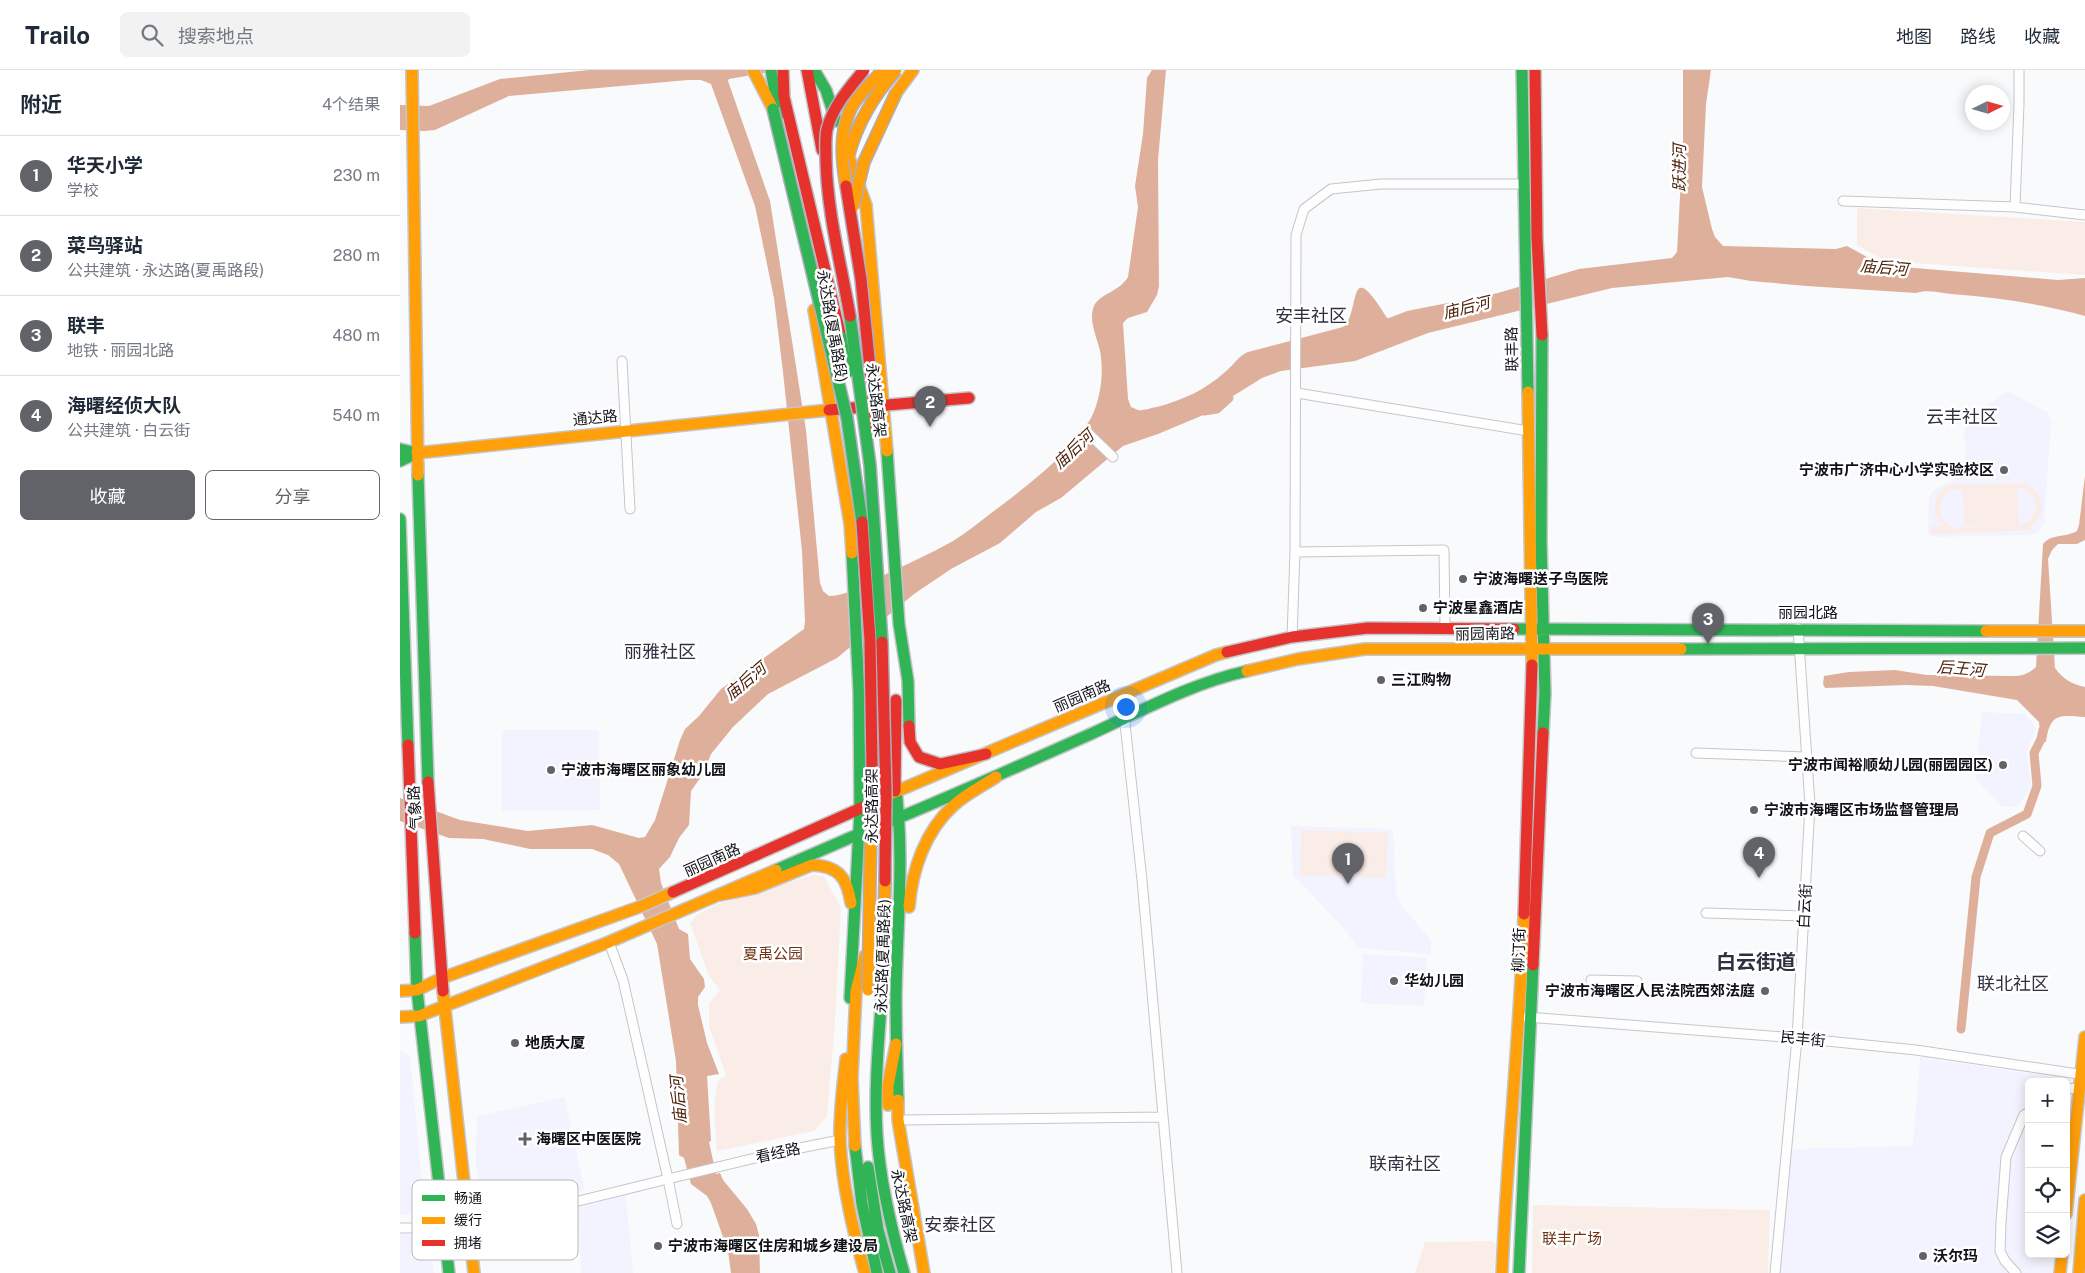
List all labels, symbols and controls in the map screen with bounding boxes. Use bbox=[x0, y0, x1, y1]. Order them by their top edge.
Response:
search box bbox=[120, 12, 470, 57]
text: Trailo bbox=[25, 21, 90, 49]
icon: search bbox=[138, 21, 166, 49]
text: 搜索地点 bbox=[178, 25, 254, 47]
text: 地图 bbox=[1896, 26, 1932, 47]
text: 路线 bbox=[1960, 26, 1996, 47]
text: 收藏 bbox=[2024, 26, 2060, 47]
north arrow bbox=[1965, 85, 2010, 130]
text: 附近 bbox=[20, 92, 62, 117]
text: 4个结果 bbox=[322, 95, 380, 114]
water label: 跃进河 bbox=[1670, 141, 1689, 192]
text: 华天小学 bbox=[67, 154, 143, 176]
text: 1 bbox=[33, 166, 39, 185]
text: 230 m bbox=[333, 166, 380, 185]
text: 学校 bbox=[67, 181, 99, 200]
text: 菜鸟驿站 bbox=[67, 234, 143, 256]
text: 2 bbox=[31, 246, 41, 265]
text: 280 m bbox=[333, 246, 380, 265]
water label: 庙后河 bbox=[1859, 256, 1912, 279]
text: 公共建筑 · 永达路(夏禹路段) bbox=[67, 261, 264, 280]
street label: 永达路(夏禹路段) bbox=[814, 268, 851, 384]
water label: 庙后河 bbox=[1441, 292, 1495, 323]
district label: 安丰社区 bbox=[1275, 305, 1347, 326]
text: 联丰 bbox=[67, 314, 105, 336]
text: 3 bbox=[31, 326, 41, 345]
text: 480 m bbox=[332, 326, 380, 345]
street label: 联丰路 bbox=[1503, 326, 1520, 372]
text: 地铁 · 丽园北路 bbox=[67, 341, 174, 360]
street label: 永达路高架 bbox=[863, 362, 890, 438]
pin: 2 bbox=[914, 386, 946, 427]
text: 海曙经侦大队 bbox=[67, 394, 181, 416]
text: 4 bbox=[31, 406, 41, 425]
text: 540 m bbox=[332, 406, 380, 425]
district label: 云丰社区 bbox=[1926, 406, 1998, 427]
street label: 通达路 bbox=[572, 407, 618, 428]
text: 公共建筑 · 白云街 bbox=[67, 421, 190, 440]
water label: 庙后河 bbox=[1049, 424, 1100, 473]
place label: 宁波市广济中心小学实验校区 bbox=[1799, 461, 1994, 478]
marker: 宁波市广济中心小学实验校区 bbox=[1998, 464, 2010, 476]
button: 收藏 bbox=[20, 470, 195, 520]
button: 分享 bbox=[205, 470, 380, 520]
place label: 宁波海曙送子鸟医院 bbox=[1473, 570, 1608, 587]
marker: 宁波海曙送子鸟医院 bbox=[1457, 573, 1469, 585]
place label: 宁波星鑫酒店 bbox=[1433, 599, 1523, 616]
marker: 宁波星鑫酒店 bbox=[1417, 602, 1429, 614]
pin: 3 bbox=[1692, 603, 1724, 644]
street label: 丽园北路 bbox=[1778, 604, 1838, 621]
street label: 丽园南路 bbox=[1455, 624, 1515, 643]
district label: 丽雅社区 bbox=[624, 641, 696, 662]
water label: 庙后河 bbox=[721, 657, 772, 704]
water label: 后王河 bbox=[1936, 657, 1989, 680]
place label: 三江购物 bbox=[1391, 671, 1451, 688]
marker: 三江购物 bbox=[1375, 674, 1387, 686]
street label: 丽园南路 bbox=[1051, 676, 1113, 715]
your location bbox=[1113, 694, 1139, 720]
place label: 宁波市闻裕顺幼儿园(丽园园区) bbox=[1788, 756, 1993, 773]
marker: 宁波市闻裕顺幼儿园(丽园园区) bbox=[1997, 759, 2009, 771]
place label: 宁波市海曙区丽象幼儿园 bbox=[561, 761, 726, 778]
marker: 宁波市海曙区丽象幼儿园 bbox=[545, 764, 557, 776]
street label: 永达路高架 bbox=[863, 768, 880, 844]
street label: 气象路 bbox=[405, 785, 424, 831]
place label: 宁波市海曙区市场监督管理局 bbox=[1764, 801, 1959, 818]
marker: 宁波市海曙区市场监督管理局 bbox=[1748, 804, 1760, 816]
pin: 4 bbox=[1743, 837, 1775, 878]
street label: 丽园南路 bbox=[681, 840, 743, 880]
pin: 1 bbox=[1332, 843, 1364, 884]
street label: 白云街 bbox=[1795, 883, 1814, 929]
street label: 永达路(夏禹路段) bbox=[872, 899, 893, 1013]
street label: 柳汀街 bbox=[1509, 927, 1528, 973]
park label: 夏禹公园 bbox=[743, 945, 803, 962]
district label: 白云街道 bbox=[1716, 950, 1796, 974]
place label: 华幼儿园 bbox=[1404, 972, 1464, 989]
district label: 联北社区 bbox=[1977, 973, 2049, 994]
marker: 华幼儿园 bbox=[1388, 975, 1400, 987]
place label: 宁波市海曙区人民法院西郊法庭 bbox=[1545, 982, 1755, 999]
marker: 宁波市海曙区人民法院西郊法庭 bbox=[1759, 985, 1771, 997]
street label: 民丰街 bbox=[1780, 1028, 1826, 1049]
place label: 地质大厦 bbox=[525, 1034, 585, 1051]
marker: 地质大厦 bbox=[509, 1037, 521, 1049]
water label: 庙后河 bbox=[667, 1072, 690, 1125]
map controls bbox=[2025, 1078, 2070, 1258]
button: + bbox=[2025, 1078, 2070, 1123]
button: − bbox=[2025, 1123, 2070, 1168]
place label: 海曙区中医医院 bbox=[536, 1130, 641, 1147]
marker: 海曙区中医医院 bbox=[518, 1132, 532, 1146]
street label: 看经路 bbox=[754, 1140, 802, 1166]
district label: 联南社区 bbox=[1369, 1153, 1441, 1174]
street label: 永达路高架 bbox=[888, 1167, 921, 1244]
button: locate bbox=[2025, 1168, 2070, 1213]
legend bbox=[412, 1180, 578, 1260]
text: 畅通 bbox=[454, 1190, 482, 1206]
text: 缓行 bbox=[454, 1212, 482, 1228]
button: layers bbox=[2025, 1213, 2070, 1258]
district label: 安泰社区 bbox=[924, 1214, 996, 1235]
park label: 联丰广场 bbox=[1542, 1230, 1602, 1247]
text: 拥堵 bbox=[454, 1235, 482, 1251]
place label: 宁波市海曙区住房和城乡建设局 bbox=[668, 1237, 878, 1254]
marker: 宁波市海曙区住房和城乡建设局 bbox=[652, 1240, 664, 1252]
place label: 沃尔玛 bbox=[1933, 1247, 1978, 1264]
marker: 沃尔玛 bbox=[1917, 1250, 1929, 1262]

